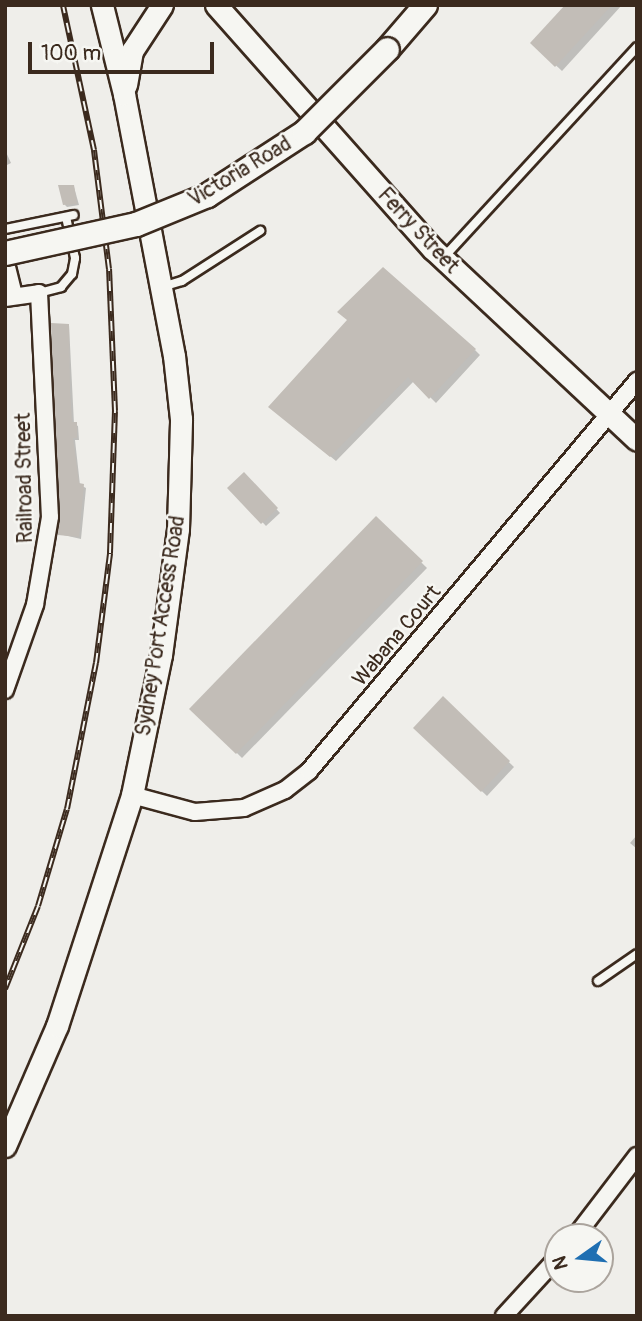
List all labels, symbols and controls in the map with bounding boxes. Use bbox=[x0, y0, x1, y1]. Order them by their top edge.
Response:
scale bar bbox=[32, 28, 217, 72]
text: 100 m bbox=[41, 40, 101, 67]
street label: Victoria Road bbox=[184, 131, 296, 213]
street label: Ferry Street bbox=[372, 183, 464, 279]
street label: Railroad Street bbox=[11, 413, 39, 543]
street label: Sydney Port Access Road bbox=[131, 514, 191, 738]
street label: Wabana Court bbox=[347, 580, 447, 692]
north arrow bbox=[544, 1223, 614, 1293]
text: N bbox=[547, 1254, 574, 1272]

